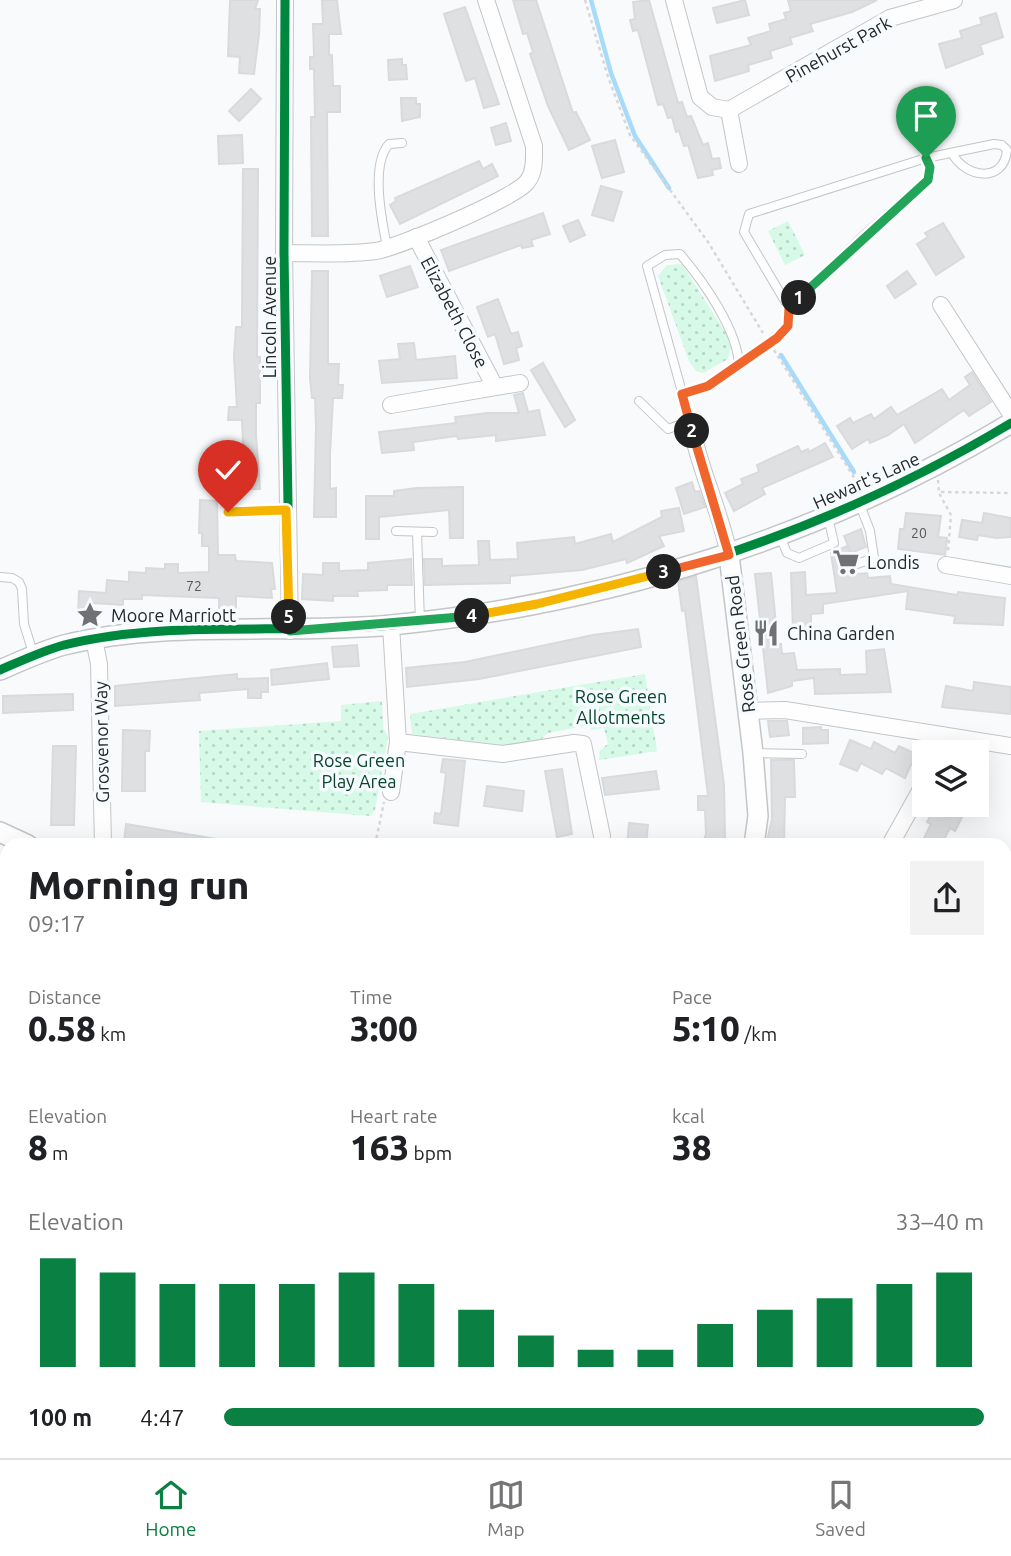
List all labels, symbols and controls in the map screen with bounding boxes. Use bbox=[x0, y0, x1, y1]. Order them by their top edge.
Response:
street label: Pinehurst Park bbox=[782, 12, 894, 86]
pin bbox=[896, 86, 956, 158]
icon: arrive bbox=[907, 97, 945, 135]
street label: Elizabeth Close bbox=[417, 253, 493, 371]
street label: Lincoln Avenue bbox=[259, 256, 279, 378]
pin: 1 bbox=[782, 280, 816, 316]
text: 1 bbox=[793, 286, 804, 308]
pin: 2 bbox=[674, 414, 710, 448]
text: 2 bbox=[686, 419, 697, 441]
pin bbox=[198, 440, 258, 512]
street label: Hewart's Lane bbox=[810, 448, 922, 512]
icon: check bbox=[209, 451, 247, 489]
house number: 20 bbox=[911, 525, 927, 541]
supermarket icon: Londis bbox=[831, 547, 861, 577]
place label: Londis bbox=[867, 552, 920, 572]
pin: 3 bbox=[646, 554, 682, 590]
text: 3 bbox=[658, 560, 669, 582]
street label: Rose Green Road bbox=[722, 574, 758, 714]
house number: 72 bbox=[186, 578, 202, 594]
pin: 4 bbox=[454, 598, 490, 634]
place icon: Moore Marriott bbox=[75, 600, 105, 630]
pin: 5 bbox=[272, 600, 306, 634]
text: 4 bbox=[466, 604, 477, 626]
place label: Moore Marriott bbox=[111, 605, 236, 625]
text: 5 bbox=[283, 605, 294, 627]
restaurant icon: China Garden bbox=[751, 618, 781, 648]
place label: China Garden bbox=[787, 623, 895, 643]
street label: Grosvenor Way bbox=[90, 681, 112, 803]
park label: Rose Green Allotments bbox=[575, 686, 667, 727]
map controls bbox=[912, 740, 989, 817]
button: layers bbox=[912, 740, 989, 817]
park label: Rose Green Play Area bbox=[313, 750, 405, 791]
button: share bbox=[910, 861, 984, 935]
text: Morning run bbox=[28, 864, 249, 906]
text: 09:17 bbox=[28, 911, 86, 936]
text: Distance bbox=[28, 986, 102, 1008]
text: Time bbox=[350, 986, 392, 1008]
text: Pace bbox=[672, 986, 712, 1008]
text: 0.58 bbox=[28, 1008, 96, 1048]
text: 3:00 bbox=[350, 1008, 418, 1048]
text: 5:10 bbox=[672, 1008, 740, 1048]
text: km bbox=[96, 1023, 126, 1045]
text: /km bbox=[740, 1023, 777, 1045]
text: Elevation bbox=[28, 1105, 107, 1127]
text: Heart rate bbox=[350, 1105, 437, 1127]
text: kcal bbox=[672, 1105, 705, 1127]
text: 8 bbox=[28, 1127, 48, 1167]
text: 163 bbox=[350, 1127, 409, 1167]
text: 38 bbox=[672, 1127, 711, 1167]
text: m bbox=[48, 1142, 69, 1164]
text: bpm bbox=[409, 1142, 452, 1164]
text: Elevation bbox=[28, 1209, 124, 1234]
text: 33–40 m bbox=[896, 1209, 984, 1234]
text: 100 m bbox=[28, 1405, 92, 1430]
text: 4:47 bbox=[140, 1405, 185, 1430]
tab: Home bbox=[145, 1476, 196, 1540]
tab: Map bbox=[487, 1476, 525, 1540]
tab: Saved bbox=[815, 1476, 866, 1540]

